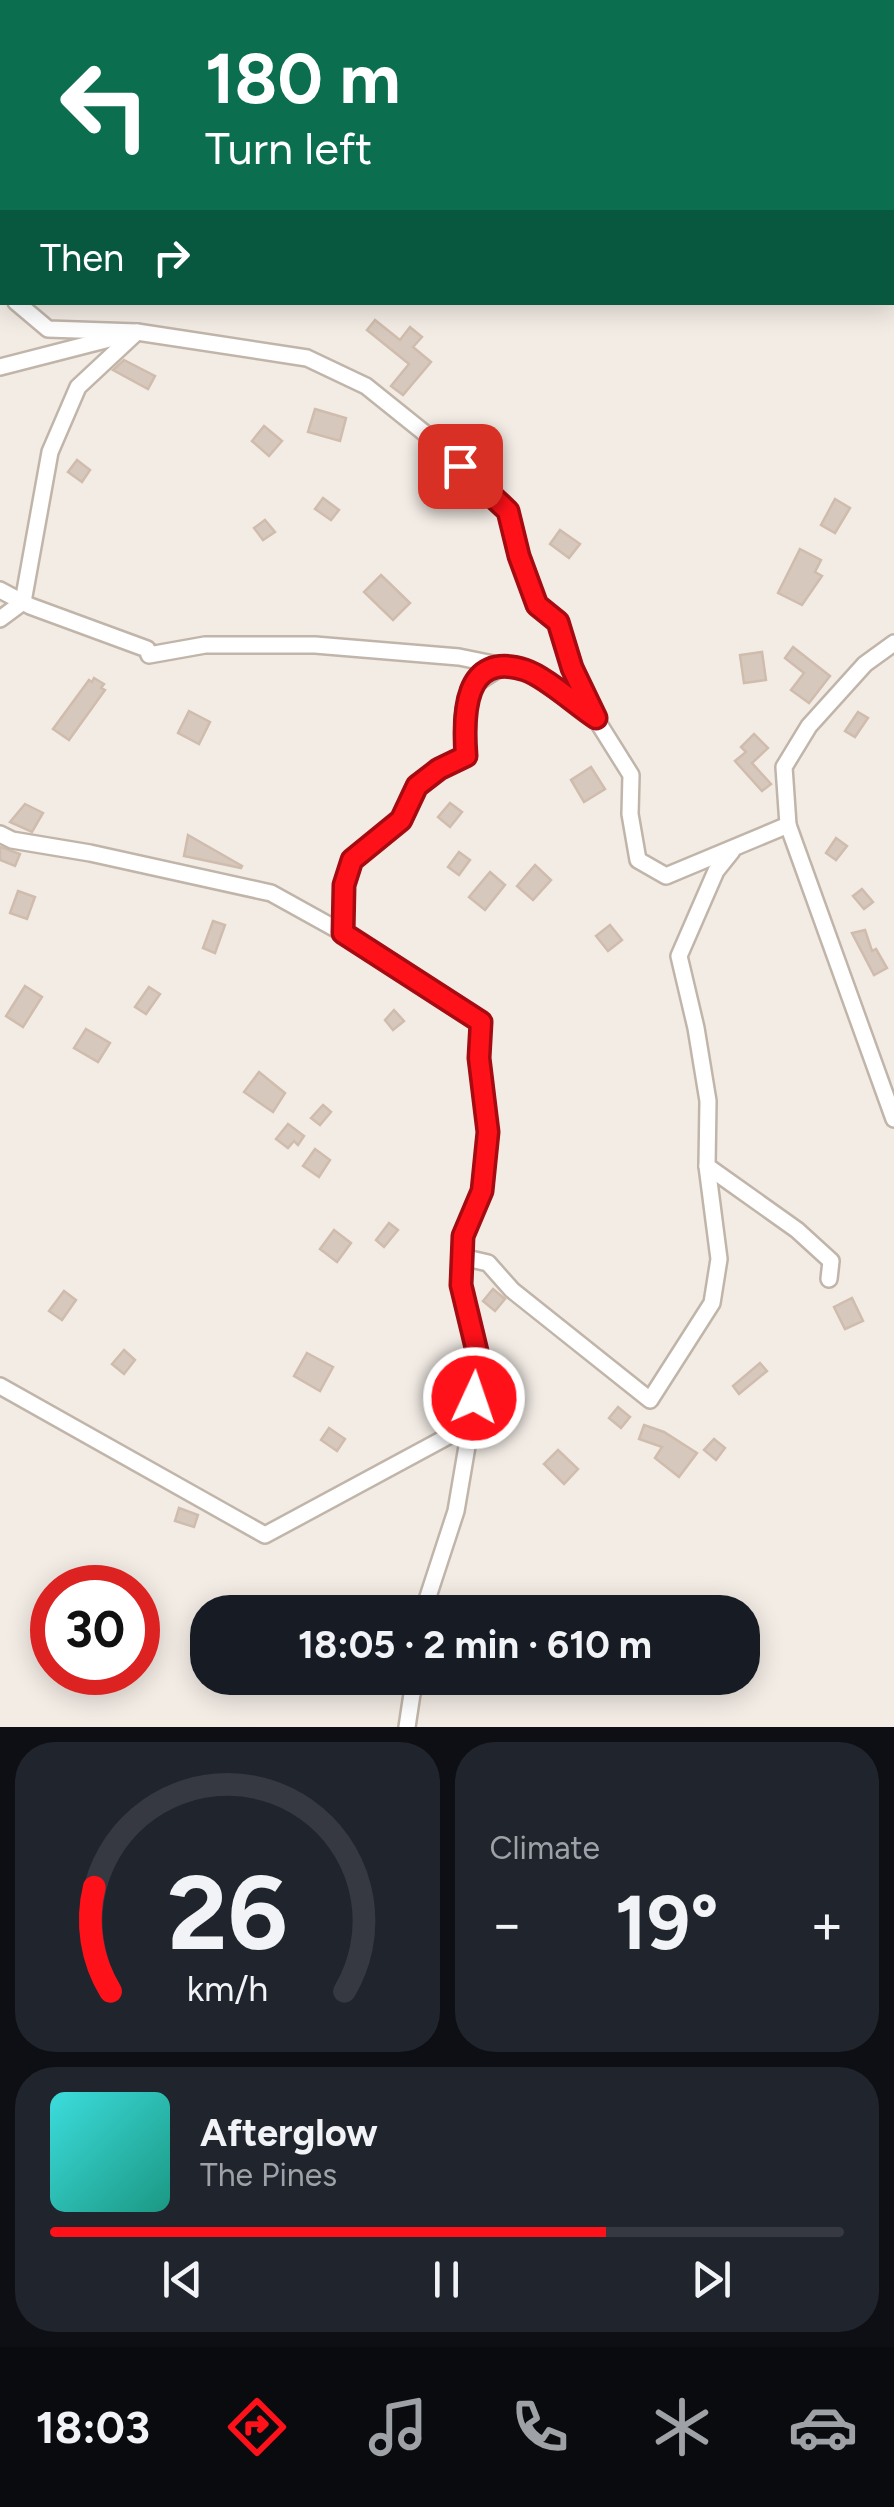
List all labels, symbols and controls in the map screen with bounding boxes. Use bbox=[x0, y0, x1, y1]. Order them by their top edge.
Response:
text: 180 m bbox=[205, 36, 400, 121]
icon: left bbox=[40, 40, 170, 170]
text: Turn left bbox=[205, 121, 372, 175]
icon: right bbox=[144, 230, 199, 285]
text: Then bbox=[40, 235, 124, 281]
pin bbox=[418, 424, 503, 509]
icon: arrive bbox=[433, 439, 488, 494]
position arrow bbox=[422, 1346, 526, 1450]
speed limit sign: 30 bbox=[30, 1565, 160, 1695]
text: 18:05 · 2 min · 610 m bbox=[298, 1622, 652, 1668]
text: Climate bbox=[490, 1829, 600, 1867]
text: 26 bbox=[167, 1850, 288, 1975]
text: 19° bbox=[615, 1878, 719, 1968]
text: − bbox=[490, 1891, 524, 1957]
text: + bbox=[810, 1891, 844, 1957]
text: km/h bbox=[186, 1967, 268, 2010]
text: Afterglow bbox=[200, 2110, 378, 2156]
text: The Pines bbox=[200, 2156, 337, 2194]
icon: previous bbox=[155, 2252, 210, 2307]
icon: pause bbox=[419, 2252, 474, 2307]
icon: next bbox=[684, 2252, 739, 2307]
icon: directions bbox=[222, 2392, 292, 2462]
icon: music bbox=[363, 2392, 433, 2462]
icon: phone bbox=[505, 2392, 575, 2462]
icon: climate bbox=[647, 2392, 717, 2462]
icon: car bbox=[788, 2392, 858, 2462]
text: 18:03 bbox=[36, 2400, 150, 2454]

